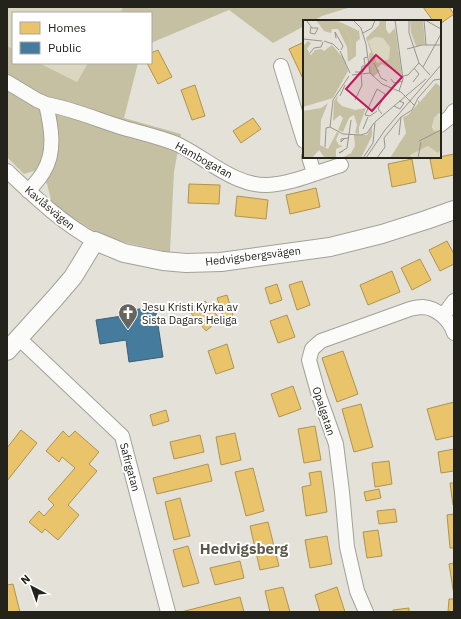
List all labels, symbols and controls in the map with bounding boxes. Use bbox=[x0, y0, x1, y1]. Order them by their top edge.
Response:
legend bbox=[12, 12, 152, 64]
text: Homes bbox=[48, 20, 86, 35]
inset map bbox=[303, 20, 441, 158]
text: Public bbox=[48, 40, 81, 55]
street label: Hambogatan bbox=[173, 139, 235, 181]
street label: Kavlåsvägen bbox=[22, 183, 78, 233]
street label: Hedvigsbergsvägen bbox=[205, 243, 301, 269]
place label: Jesu Kristi Kyrka av Sista Dagars Heliga bbox=[142, 300, 238, 327]
church icon: Jesu Kristi Kyrka av Sista Dagars Heliga bbox=[117, 302, 139, 330]
street label: Opalgatan bbox=[310, 385, 338, 437]
street label: Safirgatan bbox=[117, 441, 143, 493]
district label: Hedvigsberg bbox=[200, 539, 289, 558]
north arrow bbox=[12, 567, 52, 607]
text: N bbox=[18, 572, 33, 587]

